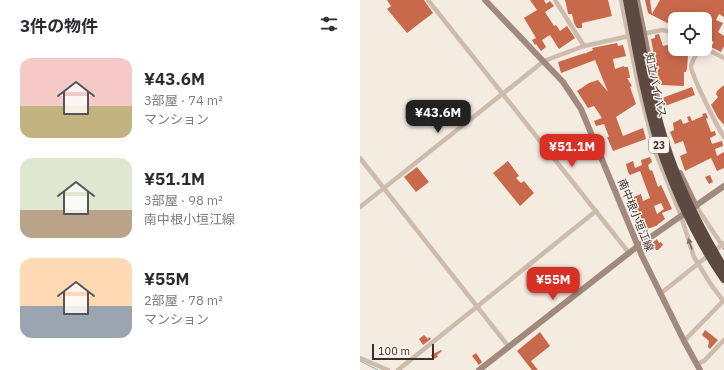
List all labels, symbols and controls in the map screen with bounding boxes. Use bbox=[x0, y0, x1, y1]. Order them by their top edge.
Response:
map controls bbox=[668, 12, 712, 56]
button: locate bbox=[668, 12, 712, 56]
icon: filters bbox=[318, 13, 340, 35]
text: 3件の物件 bbox=[20, 15, 98, 37]
street label: 知立バイパス bbox=[642, 51, 670, 119]
text: ¥43.6M bbox=[144, 68, 205, 90]
icon: home bbox=[52, 74, 100, 122]
text: 3部屋 · 74 m² bbox=[144, 92, 223, 109]
pin: ¥43.6M bbox=[405, 100, 471, 134]
text: ¥43.6M bbox=[415, 104, 461, 121]
text: マンション bbox=[144, 111, 209, 128]
pin: ¥51.1M bbox=[539, 134, 605, 168]
road number: 23 bbox=[649, 137, 669, 153]
text: ¥51.1M bbox=[549, 138, 595, 155]
text: ¥51.1M bbox=[144, 168, 205, 190]
icon: home bbox=[52, 174, 100, 222]
street label: 南中根小垣江線 bbox=[615, 177, 657, 253]
text: 3部屋 · 98 m² bbox=[144, 192, 223, 209]
text: 南中根小垣江線 bbox=[144, 211, 235, 228]
one-way arrow bbox=[687, 238, 693, 250]
pin: ¥55M bbox=[529, 267, 577, 301]
text: ¥55M bbox=[144, 268, 189, 290]
text: ¥55M bbox=[536, 271, 570, 288]
icon: home bbox=[52, 274, 100, 322]
text: 2部屋 · 78 m² bbox=[144, 292, 223, 309]
text: マンション bbox=[144, 311, 209, 328]
scale bar bbox=[372, 342, 434, 361]
text: 100 m bbox=[378, 344, 410, 358]

